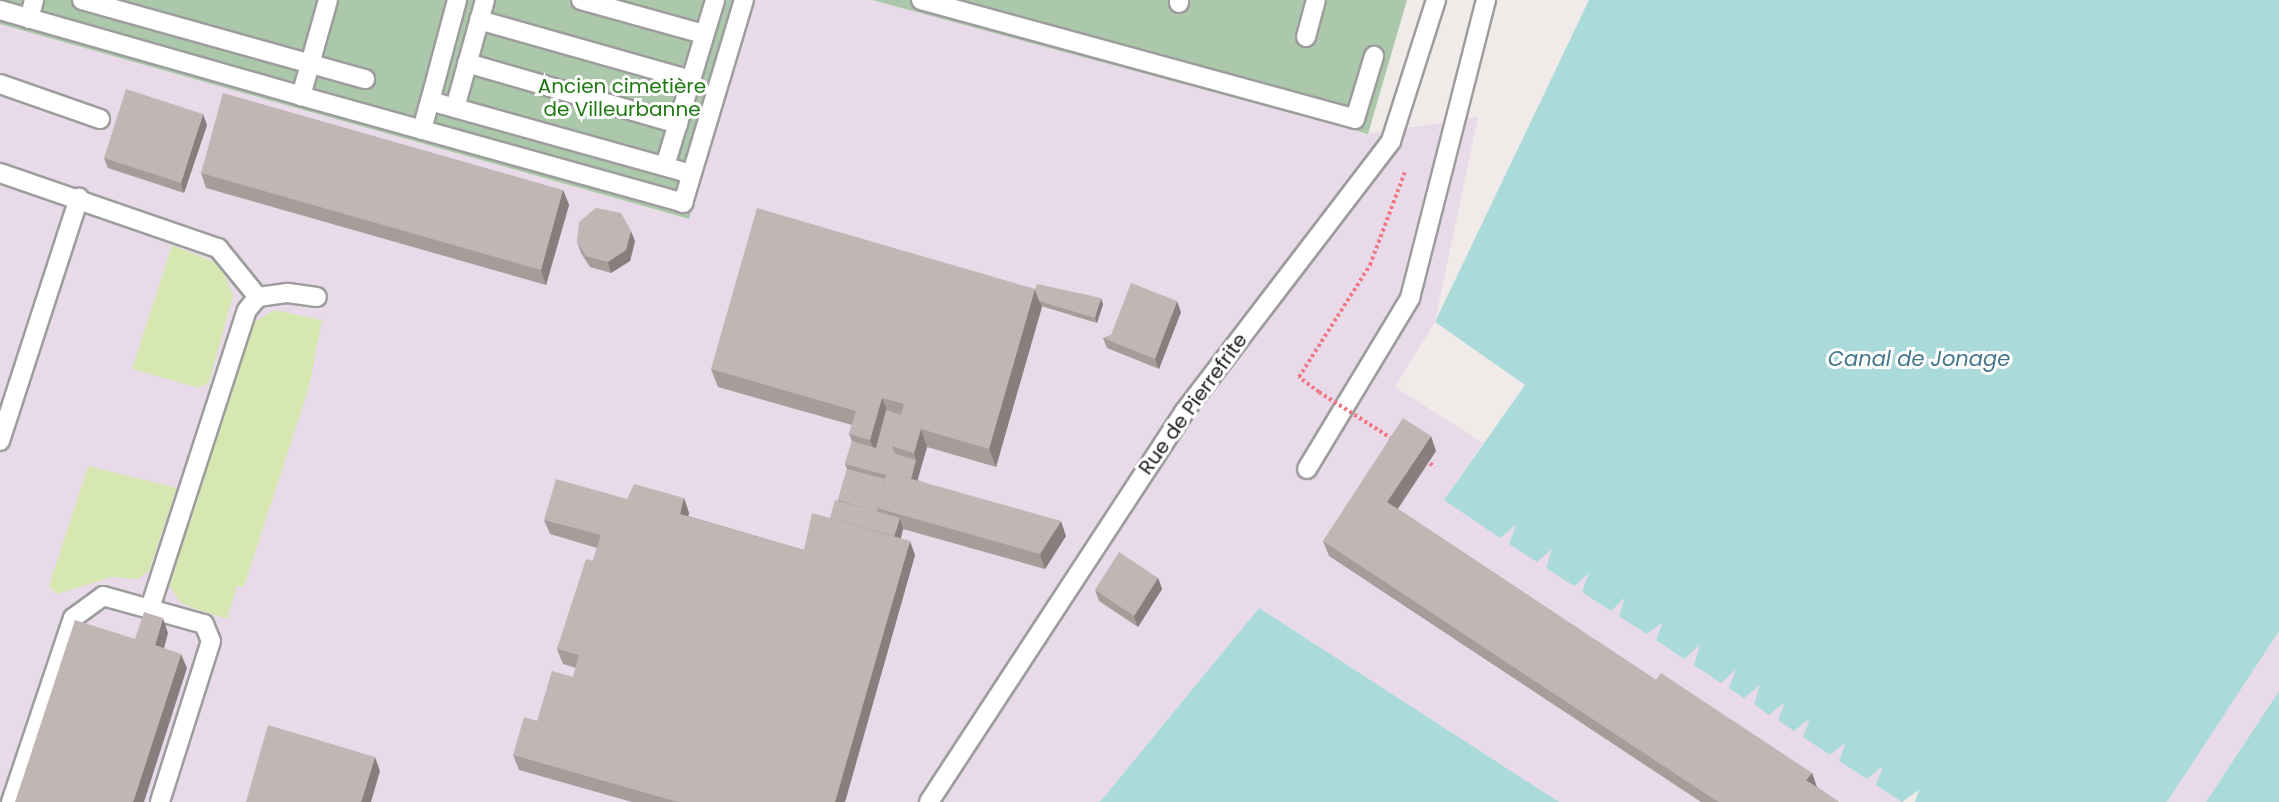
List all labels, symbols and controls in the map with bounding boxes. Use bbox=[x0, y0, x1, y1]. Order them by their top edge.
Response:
park label: Ancien cimetière de Villeurbanne bbox=[538, 75, 706, 122]
street label: Rue de Pierrefrite bbox=[1134, 329, 1252, 479]
water label: Canal de Jonage bbox=[1828, 346, 2010, 372]

